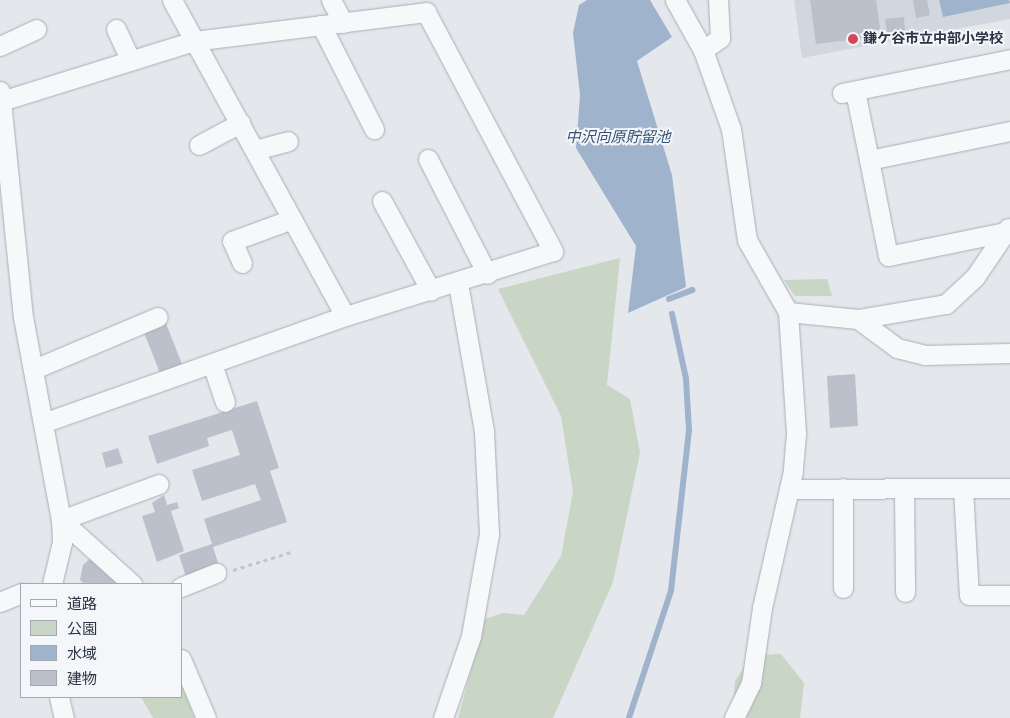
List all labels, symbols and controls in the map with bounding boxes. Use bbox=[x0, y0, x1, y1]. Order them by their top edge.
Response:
place label: 鎌ケ谷市立中部小学校 bbox=[863, 31, 1003, 47]
marker: 鎌ケ谷市立中部小学校 bbox=[847, 33, 859, 45]
water label: 中沢向原貯留池 bbox=[566, 129, 670, 147]
legend bbox=[20, 583, 182, 698]
text: 道路 bbox=[67, 595, 97, 613]
text: 公園 bbox=[67, 620, 97, 638]
text: 水域 bbox=[67, 645, 97, 663]
text: 建物 bbox=[67, 670, 97, 688]

